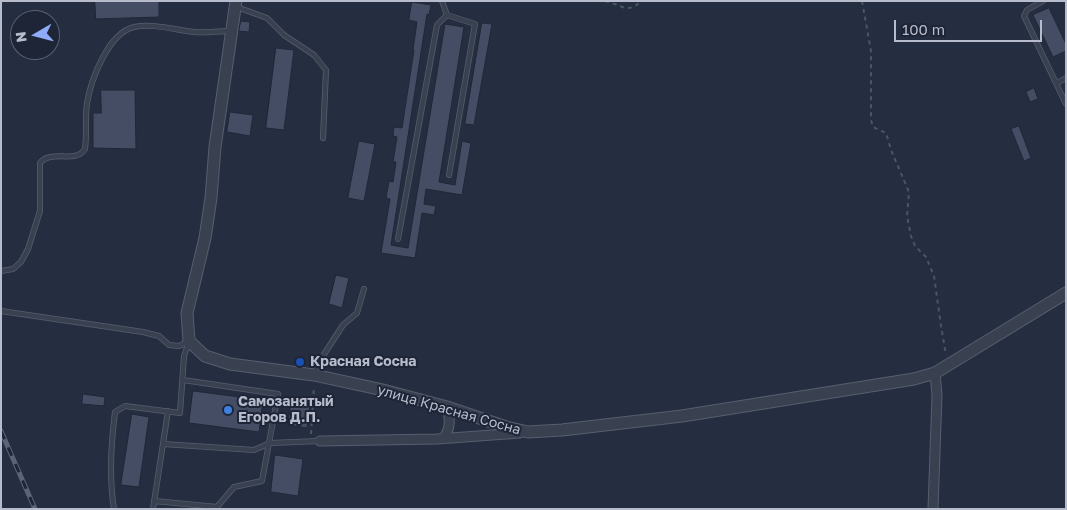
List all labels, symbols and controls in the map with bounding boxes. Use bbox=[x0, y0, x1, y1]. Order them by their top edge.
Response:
north arrow bbox=[10, 10, 60, 60]
scale bar bbox=[897, 10, 1044, 42]
text: 100 m bbox=[902, 20, 945, 38]
text: N bbox=[11, 31, 30, 43]
place label: Красная Сосна bbox=[310, 354, 416, 370]
marker: Красная Сосна bbox=[294, 356, 306, 368]
street label: улица Красная Сосна bbox=[375, 381, 523, 439]
place label: Самозанятый Егоров Д.П. bbox=[238, 394, 334, 427]
marker: Самозанятый Егоров Д.П. bbox=[222, 404, 234, 416]

